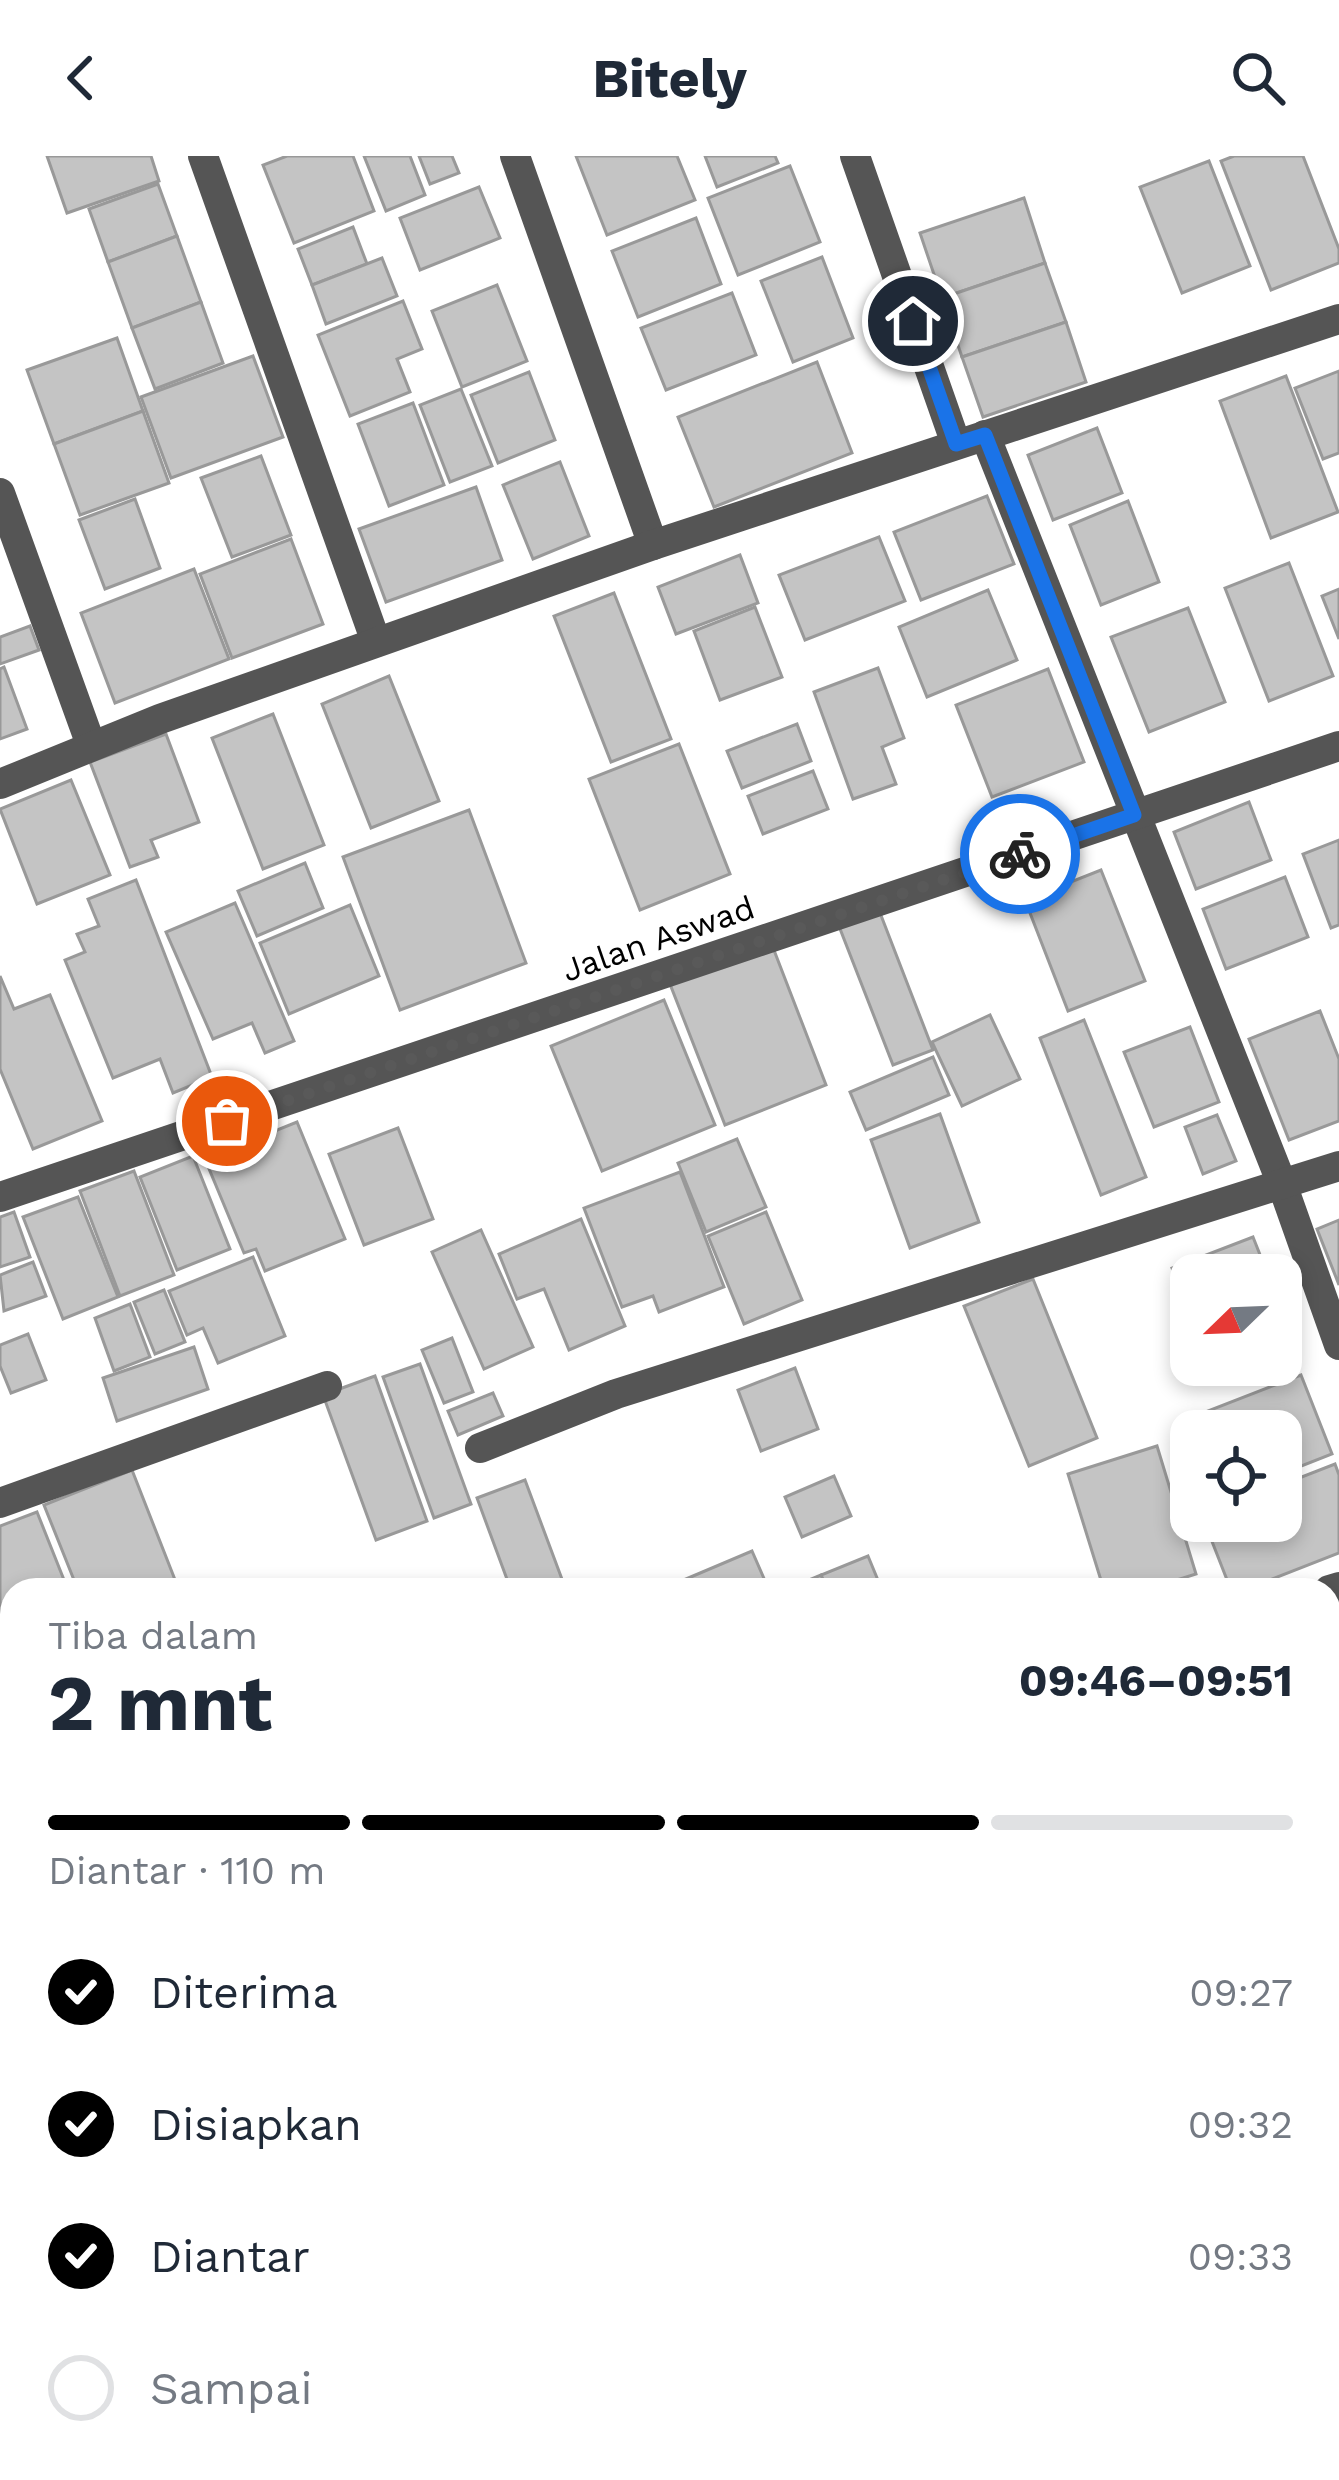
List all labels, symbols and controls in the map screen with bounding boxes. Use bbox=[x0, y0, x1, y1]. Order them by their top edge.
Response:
icon: back bbox=[48, 45, 114, 111]
icon: search bbox=[1225, 45, 1291, 111]
text: Bitely bbox=[592, 47, 747, 110]
pin bbox=[862, 270, 964, 372]
icon: home bbox=[880, 288, 946, 354]
courier bbox=[960, 794, 1080, 914]
icon: bike bbox=[987, 821, 1053, 887]
street label: Jalan Aswad bbox=[557, 887, 759, 990]
pin bbox=[176, 1070, 278, 1172]
icon: bag bbox=[194, 1088, 260, 1154]
north arrow bbox=[1170, 1254, 1302, 1386]
map controls bbox=[1170, 1254, 1302, 1542]
button: locate bbox=[1170, 1410, 1302, 1542]
text: Tiba dalam bbox=[48, 1613, 258, 1658]
text: 09:46–09:51 bbox=[1019, 1654, 1293, 1707]
text: 2 mnt bbox=[48, 1657, 272, 1749]
text: Diantar · 110 m bbox=[48, 1848, 325, 1893]
icon: check bbox=[48, 1959, 114, 2025]
text: Diterima bbox=[150, 1966, 338, 2019]
text: 09:27 bbox=[1189, 1970, 1293, 2015]
icon: check bbox=[48, 2091, 114, 2157]
text: Disiapkan bbox=[150, 2098, 362, 2151]
text: 09:32 bbox=[1188, 2102, 1293, 2147]
icon: check bbox=[48, 2223, 114, 2289]
text: Diantar bbox=[150, 2230, 310, 2283]
text: 09:33 bbox=[1188, 2234, 1293, 2279]
text: Sampai bbox=[150, 2362, 312, 2415]

